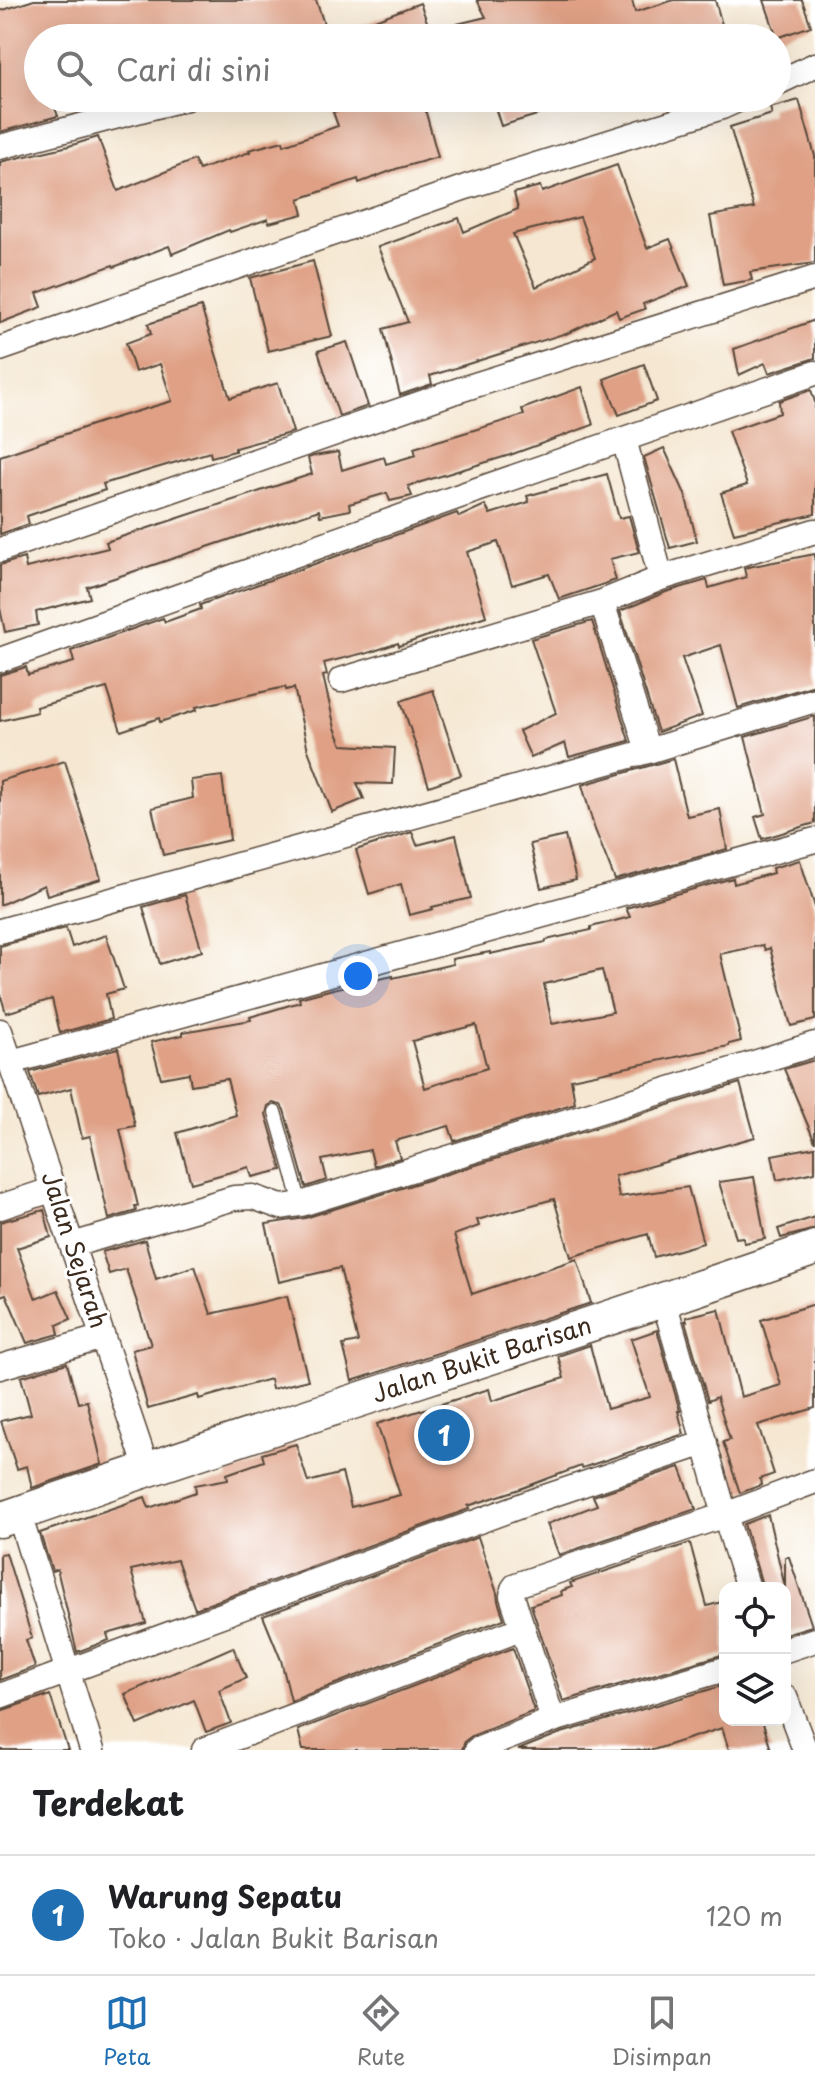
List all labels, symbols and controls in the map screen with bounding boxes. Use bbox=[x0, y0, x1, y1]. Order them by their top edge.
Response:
search box bbox=[24, 24, 791, 112]
icon: search bbox=[52, 46, 96, 90]
text: Cari di sini bbox=[116, 46, 271, 91]
your location bbox=[338, 956, 378, 996]
street label: Jalan Sejarah bbox=[34, 1167, 118, 1332]
street label: Jalan Bukit Barisan bbox=[367, 1306, 596, 1411]
pin: 1 bbox=[418, 1405, 470, 1465]
map controls bbox=[719, 1582, 791, 1726]
button: locate bbox=[719, 1582, 791, 1654]
button: layers bbox=[719, 1654, 791, 1726]
text: Terdekat bbox=[32, 1776, 184, 1828]
text: Warung Sepatu bbox=[108, 1873, 342, 1918]
text: 1 bbox=[52, 1896, 64, 1935]
text: 120 m bbox=[706, 1896, 783, 1935]
text: Toko · Jalan Bukit Barisan bbox=[108, 1918, 439, 1957]
tab: Peta bbox=[103, 1991, 150, 2072]
tab: Rute bbox=[357, 1991, 405, 2072]
tab: Disimpan bbox=[611, 1991, 712, 2072]

